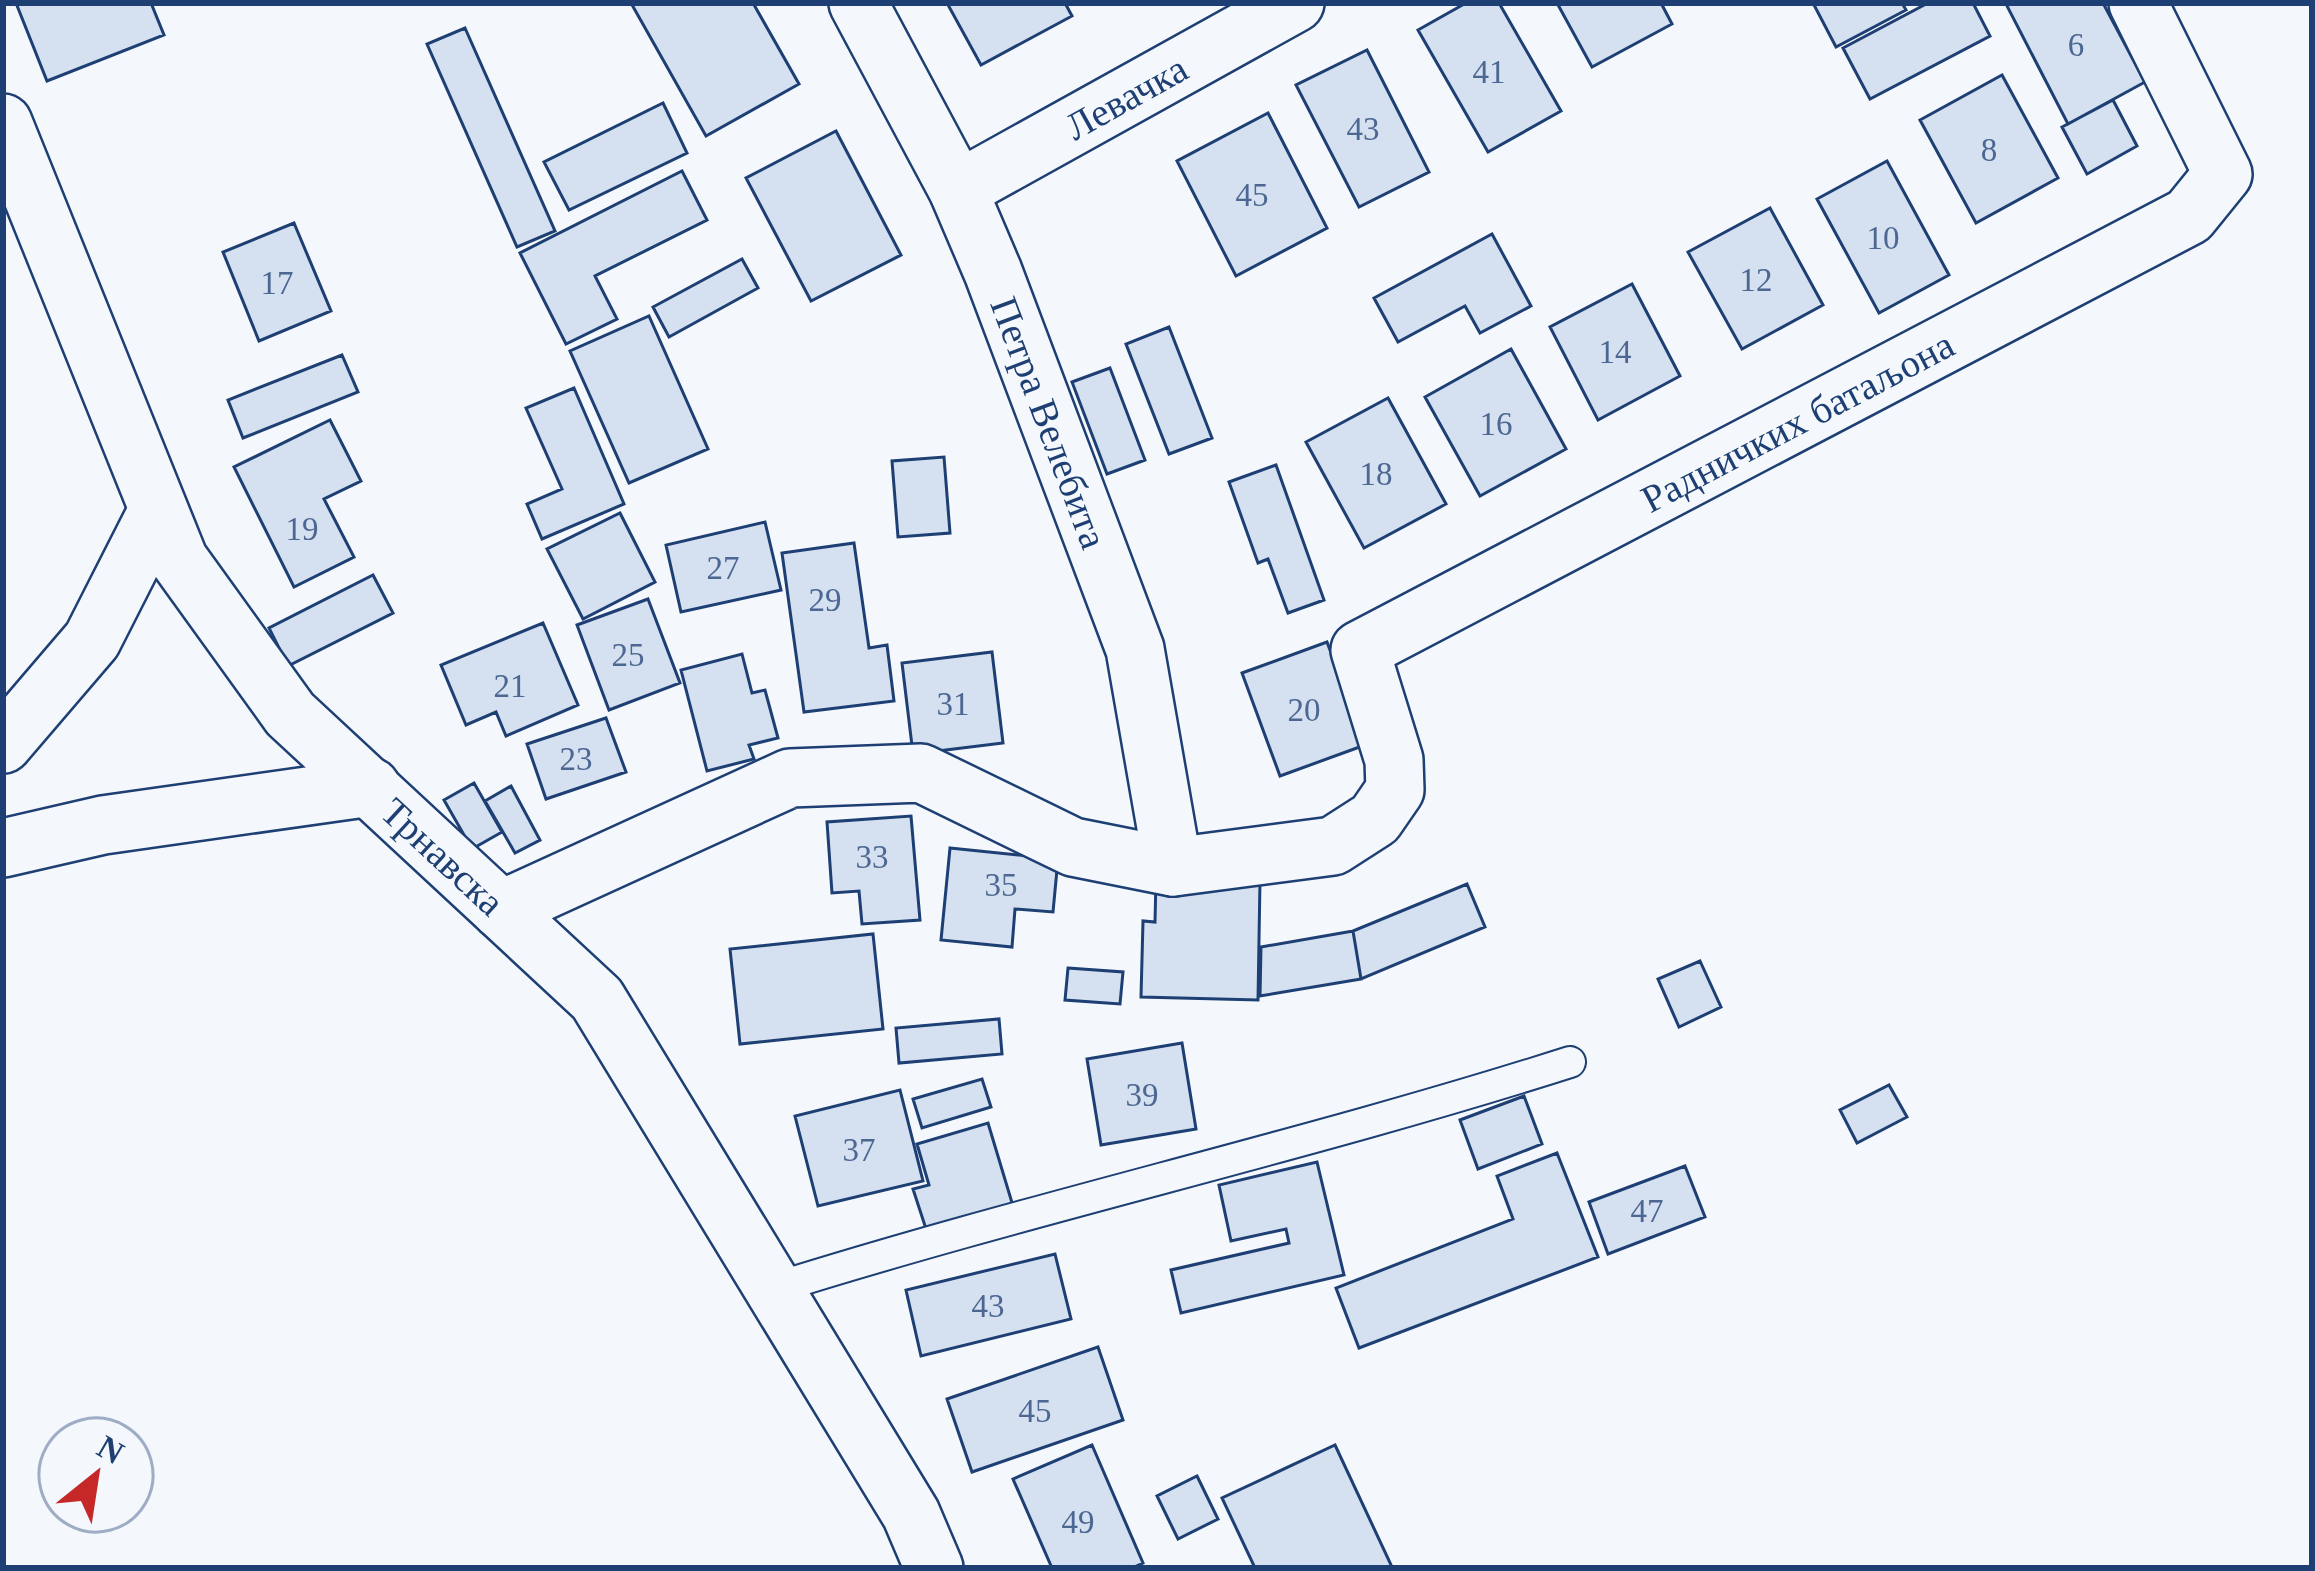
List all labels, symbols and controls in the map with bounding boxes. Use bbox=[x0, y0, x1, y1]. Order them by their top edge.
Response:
house number: 6 bbox=[2068, 27, 2084, 63]
street label: Левачка bbox=[1058, 46, 1194, 148]
house number: 41 bbox=[1473, 54, 1506, 90]
house number: 43 bbox=[1347, 111, 1380, 147]
house number: 8 bbox=[1981, 132, 1997, 168]
house number: 45 bbox=[1236, 177, 1269, 213]
house number: 10 bbox=[1867, 220, 1900, 256]
house number: 12 bbox=[1740, 262, 1773, 298]
house number: 17 bbox=[261, 265, 294, 301]
street label: Петра Велебита bbox=[982, 291, 1116, 554]
street label: Радничких батаљона bbox=[1634, 322, 1961, 521]
house number: 14 bbox=[1599, 334, 1632, 370]
house number: 16 bbox=[1480, 406, 1513, 442]
house number: 18 bbox=[1360, 456, 1393, 492]
house number: 19 bbox=[286, 511, 319, 547]
house number: 27 bbox=[707, 550, 740, 586]
house number: 29 bbox=[809, 582, 842, 618]
house number: 25 bbox=[612, 637, 645, 673]
house number: 21 bbox=[494, 668, 527, 704]
house number: 31 bbox=[937, 686, 970, 722]
house number: 20 bbox=[1288, 692, 1321, 728]
house number: 23 bbox=[560, 741, 593, 777]
street label: Трнавска bbox=[373, 789, 513, 924]
house number: 33 bbox=[856, 839, 889, 875]
house number: 35 bbox=[985, 867, 1018, 903]
house number: 39 bbox=[1126, 1077, 1159, 1113]
house number: 37 bbox=[843, 1132, 876, 1168]
house number: 47 bbox=[1631, 1193, 1664, 1229]
house number: 43 bbox=[972, 1288, 1005, 1324]
house number: 45 bbox=[1019, 1393, 1052, 1429]
north arrow bbox=[36, 1415, 156, 1535]
text: N bbox=[91, 1428, 130, 1472]
house number: 49 bbox=[1062, 1504, 1095, 1540]

